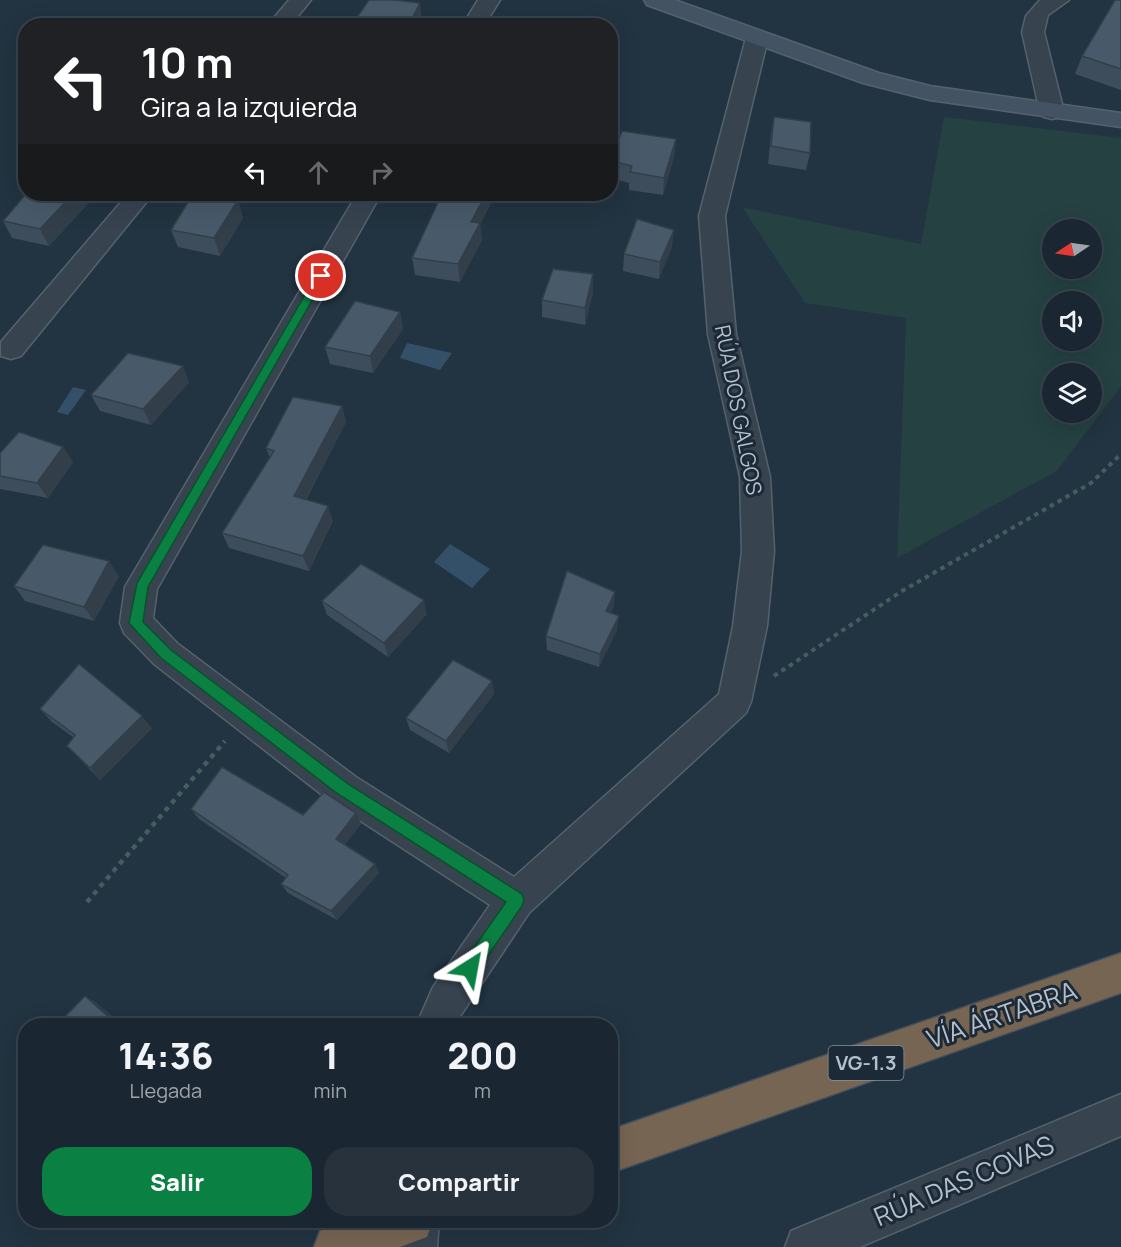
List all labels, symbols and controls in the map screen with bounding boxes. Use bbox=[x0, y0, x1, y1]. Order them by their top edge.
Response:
text: 10 m bbox=[141, 33, 233, 91]
icon: left bbox=[42, 42, 120, 120]
text: Gira a la izquierda bbox=[141, 88, 357, 125]
icon: left bbox=[239, 156, 272, 189]
icon: ahead bbox=[302, 156, 335, 189]
icon: right bbox=[365, 156, 398, 189]
north arrow bbox=[1042, 219, 1102, 279]
map controls bbox=[1042, 219, 1102, 423]
pin bbox=[295, 250, 346, 301]
icon: arrive bbox=[304, 259, 337, 292]
button: sound bbox=[1042, 291, 1102, 351]
street label: RÚA DOS GALGOS bbox=[709, 323, 769, 497]
button: layers bbox=[1042, 363, 1102, 423]
position arrow bbox=[438, 936, 502, 1000]
street label: VÍA ÁRTABRA bbox=[922, 972, 1082, 1057]
text: 14:36 bbox=[118, 1031, 213, 1080]
text: 1 bbox=[322, 1031, 339, 1080]
text: 200 bbox=[447, 1031, 518, 1080]
road number: VG-1.3 bbox=[828, 1046, 904, 1080]
text: Llegada bbox=[130, 1077, 202, 1104]
text: min bbox=[314, 1077, 347, 1104]
text: m bbox=[474, 1077, 491, 1104]
street label: RÚA DAS COVAS bbox=[868, 1126, 1059, 1234]
button: Salir bbox=[42, 1147, 312, 1216]
button: Compartir bbox=[324, 1147, 594, 1216]

